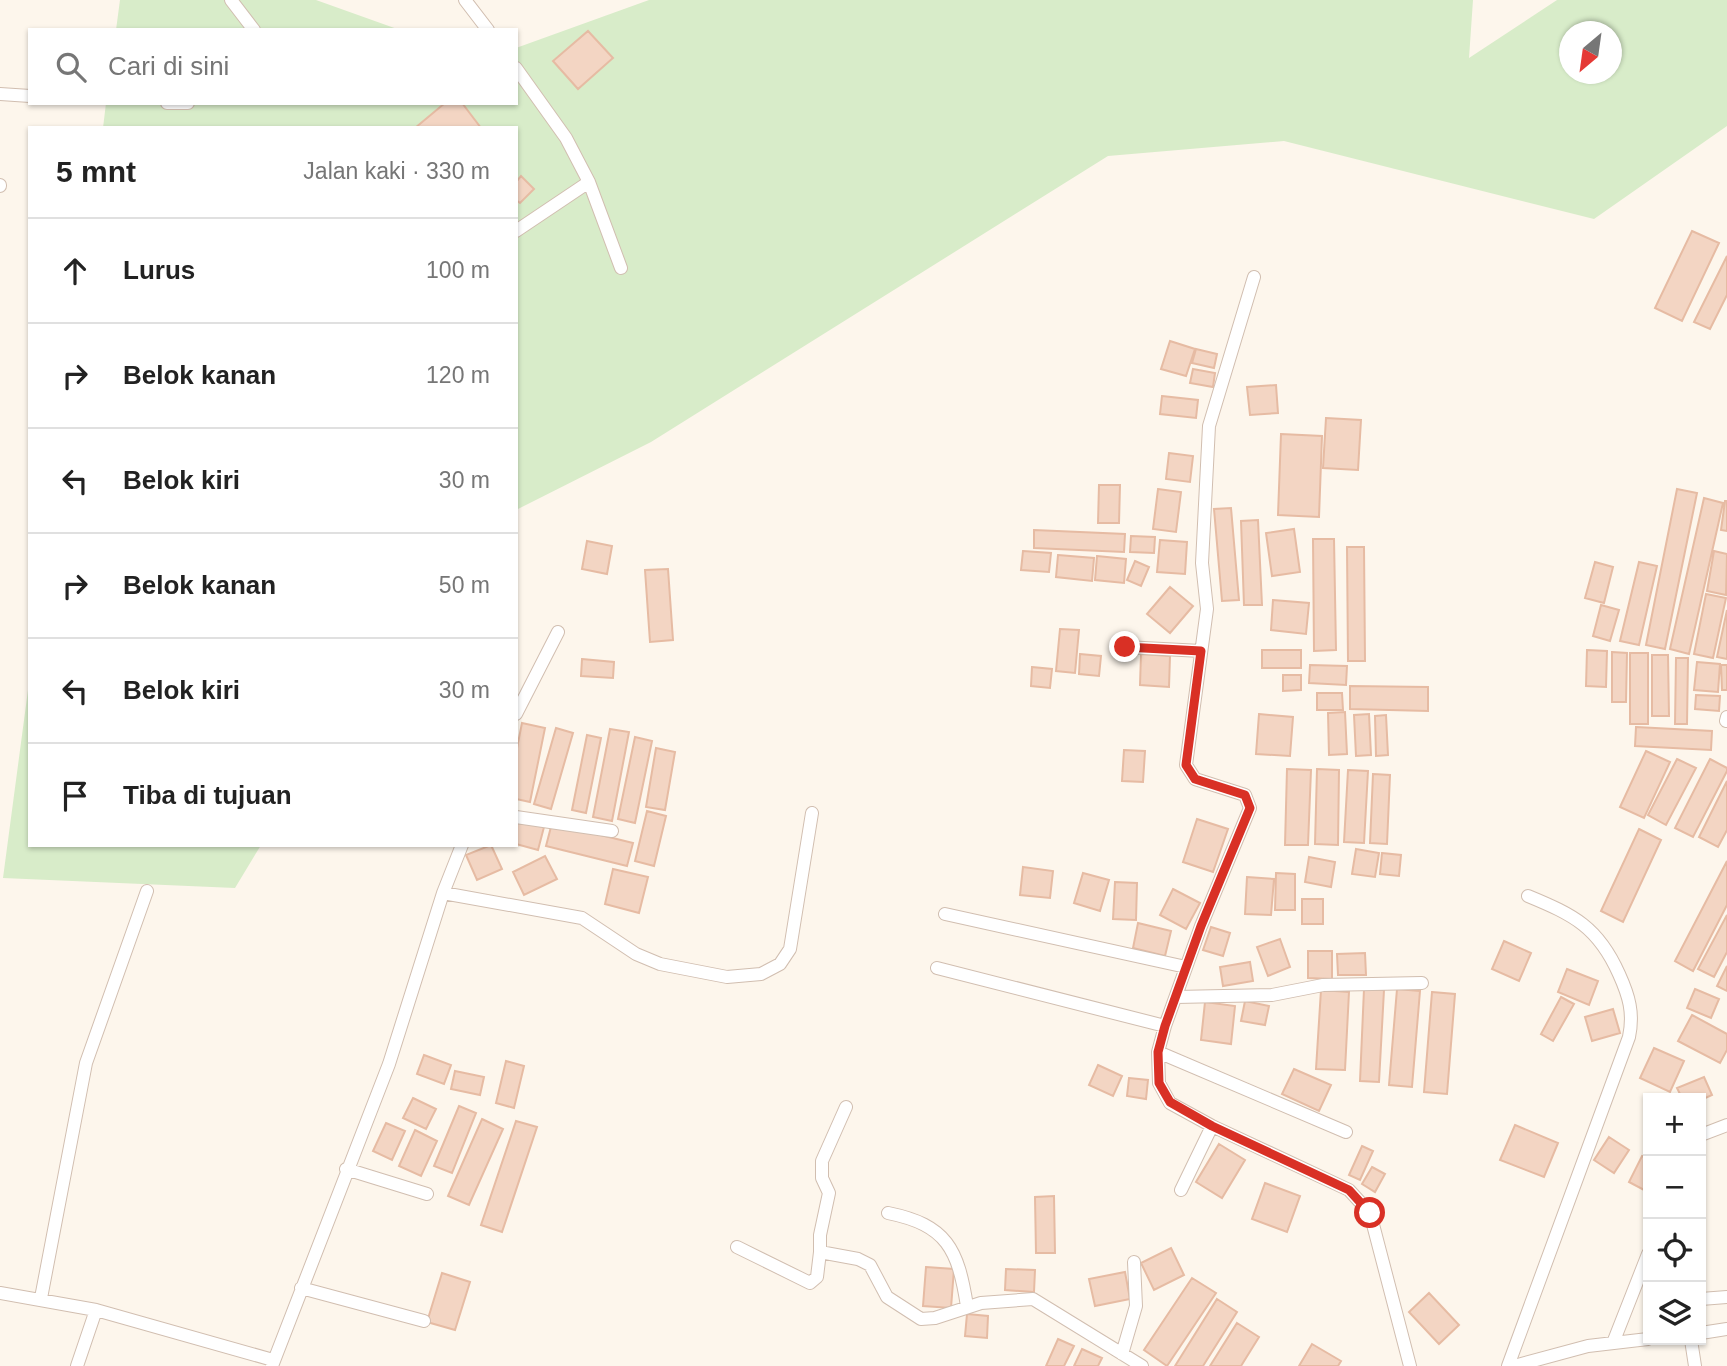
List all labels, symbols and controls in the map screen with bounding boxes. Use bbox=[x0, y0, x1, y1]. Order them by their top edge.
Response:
north arrow bbox=[1559, 21, 1622, 84]
search box bbox=[28, 28, 518, 105]
icon: search bbox=[52, 48, 90, 86]
text: Cari di sini bbox=[108, 51, 229, 81]
text: 5 mnt bbox=[56, 155, 136, 188]
text: Jalan kaki · 330 m bbox=[303, 158, 490, 184]
icon: ahead bbox=[56, 252, 94, 290]
text: Lurus bbox=[123, 255, 195, 285]
text: 100 m bbox=[426, 257, 490, 283]
icon: right bbox=[56, 357, 94, 395]
text: Belok kanan bbox=[123, 360, 276, 390]
text: 120 m bbox=[426, 362, 490, 388]
icon: left bbox=[56, 462, 94, 500]
text: Belok kiri bbox=[123, 465, 240, 495]
text: 30 m bbox=[439, 467, 490, 493]
icon: right bbox=[56, 567, 94, 605]
text: Belok kanan bbox=[123, 570, 276, 600]
text: 50 m bbox=[439, 572, 490, 598]
route end bbox=[1109, 631, 1140, 662]
icon: left bbox=[56, 672, 94, 710]
text: Belok kiri bbox=[123, 675, 240, 705]
text: 30 m bbox=[439, 677, 490, 703]
icon: arrive bbox=[56, 777, 94, 815]
text: Tiba di tujuan bbox=[123, 780, 292, 810]
map controls bbox=[1643, 1093, 1706, 1345]
button: + bbox=[1643, 1093, 1706, 1156]
button: − bbox=[1643, 1156, 1706, 1219]
route start bbox=[1354, 1197, 1385, 1228]
button: locate bbox=[1643, 1219, 1706, 1282]
button: layers bbox=[1643, 1282, 1706, 1345]

